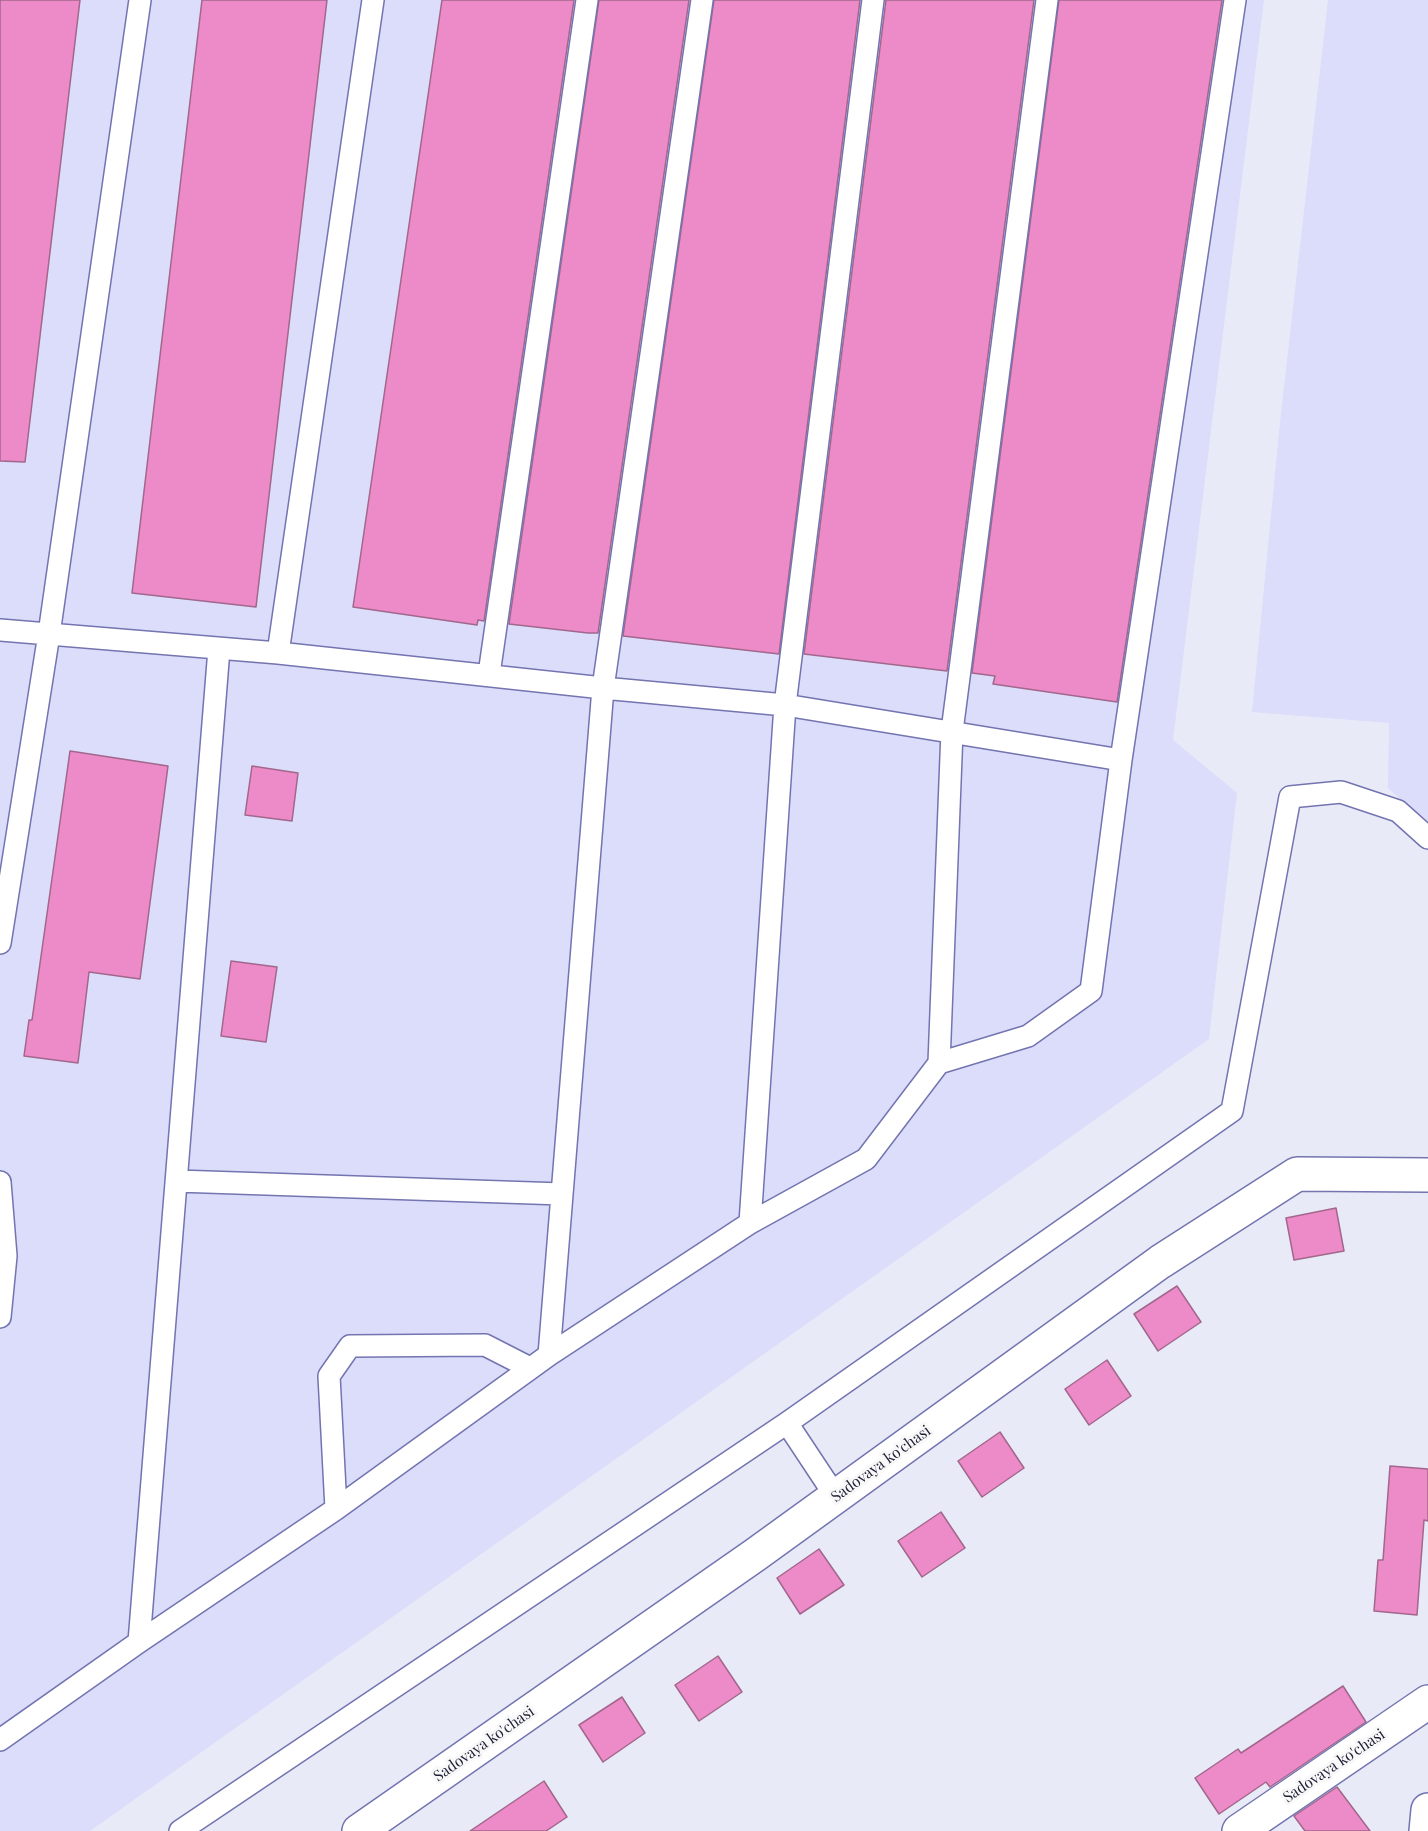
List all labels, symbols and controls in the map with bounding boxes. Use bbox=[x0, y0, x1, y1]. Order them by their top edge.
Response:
street label: Sadovaya ko'chasi bbox=[828, 1422, 934, 1506]
street label: Sadovaya ko'chasi bbox=[430, 1703, 538, 1785]
street label: Sadovaya ko'chasi bbox=[1280, 1725, 1388, 1807]

